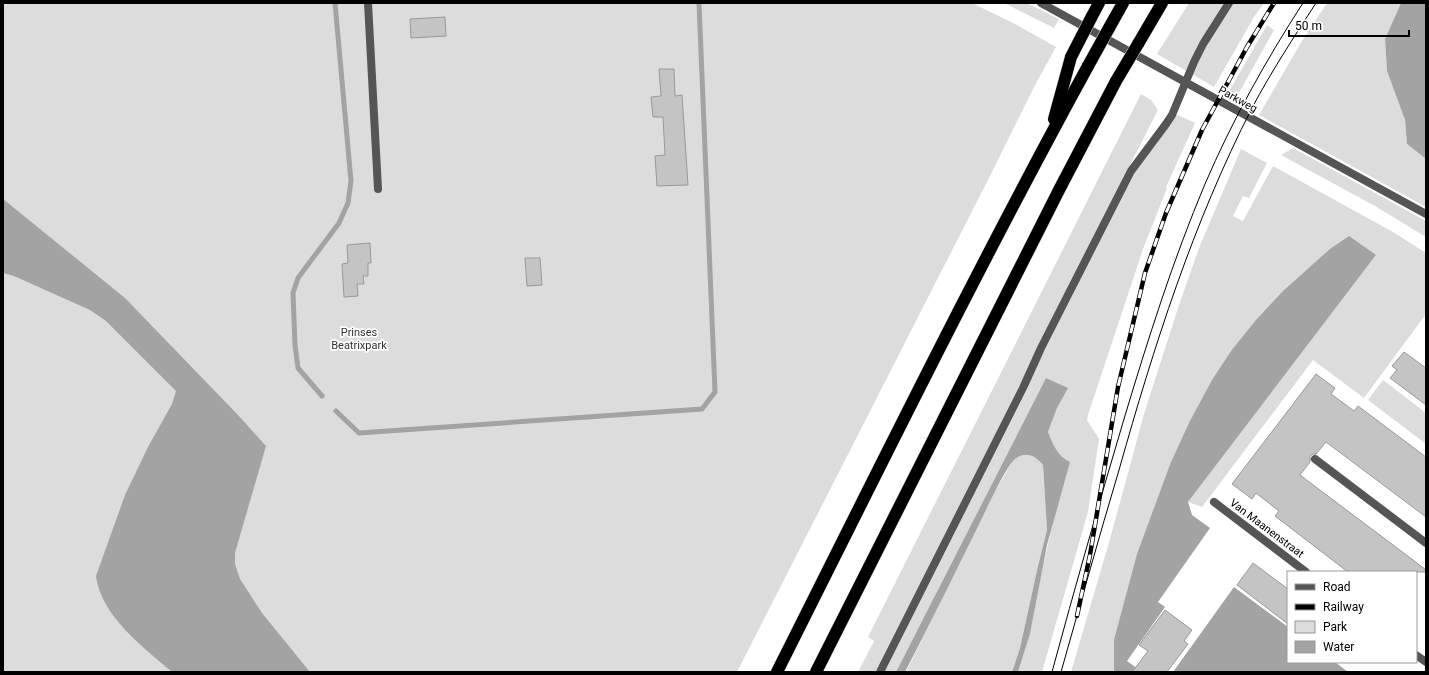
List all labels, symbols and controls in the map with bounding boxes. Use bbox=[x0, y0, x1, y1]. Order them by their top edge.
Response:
scale bar bbox=[1289, 12, 1409, 38]
text: 50 m bbox=[1295, 19, 1322, 33]
street label: Parkweg bbox=[1216, 83, 1259, 115]
park label: Prinses Beatrixpark bbox=[331, 326, 387, 352]
street label: Van Maanenstraat bbox=[1227, 496, 1307, 561]
legend bbox=[1287, 571, 1417, 663]
text: Road bbox=[1323, 580, 1351, 594]
text: Railway bbox=[1323, 600, 1364, 614]
text: Park bbox=[1323, 620, 1348, 634]
text: Water bbox=[1323, 640, 1354, 654]

